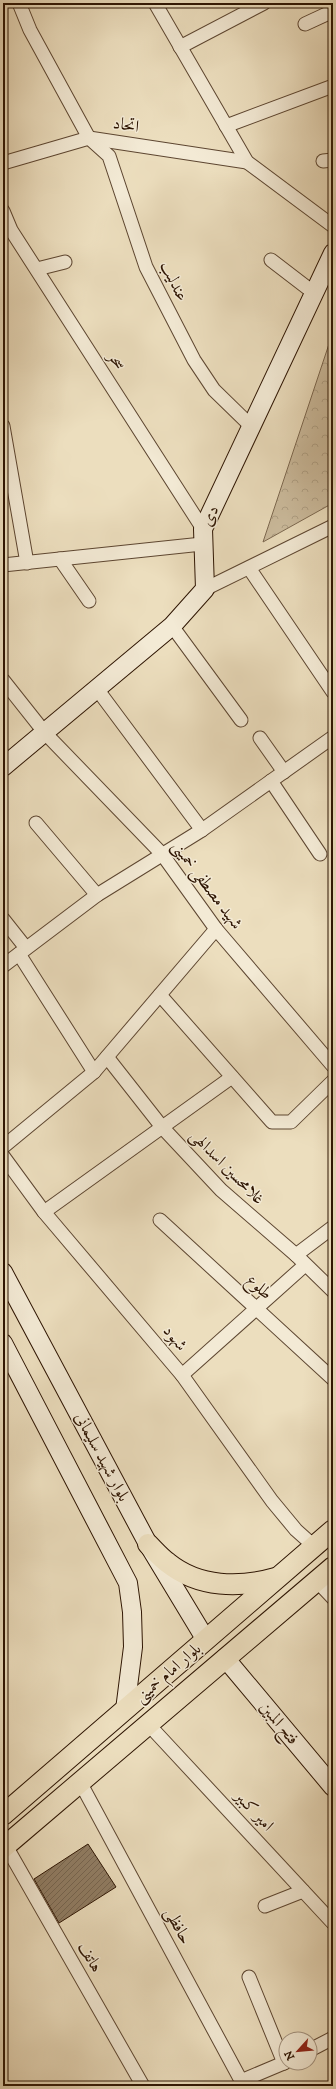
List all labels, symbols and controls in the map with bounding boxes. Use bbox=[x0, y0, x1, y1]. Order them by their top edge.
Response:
street label: اتحاد bbox=[111, 112, 141, 138]
street label: عندلیب bbox=[155, 257, 193, 305]
street label: سحر bbox=[102, 346, 131, 374]
street label: دی bbox=[196, 502, 224, 530]
street label: شهید مصطفی خمینی bbox=[166, 836, 248, 935]
street label: غلامحسین اسدالهی bbox=[185, 1125, 269, 1209]
street label: طلوع bbox=[240, 1269, 277, 1306]
street label: شهود bbox=[158, 1321, 192, 1356]
street label: بلوار شهید سلیمانی bbox=[69, 1409, 135, 1505]
street label: بلوار امام خمینی bbox=[130, 1638, 208, 1710]
street label: فتح المبین bbox=[251, 1697, 304, 1752]
street label: امیر کبیر bbox=[228, 1784, 279, 1836]
street label: حافظی bbox=[159, 1904, 197, 1948]
street label: هاتف bbox=[72, 1938, 108, 1976]
north arrow bbox=[278, 2031, 318, 2071]
text: N bbox=[282, 2048, 298, 2062]

